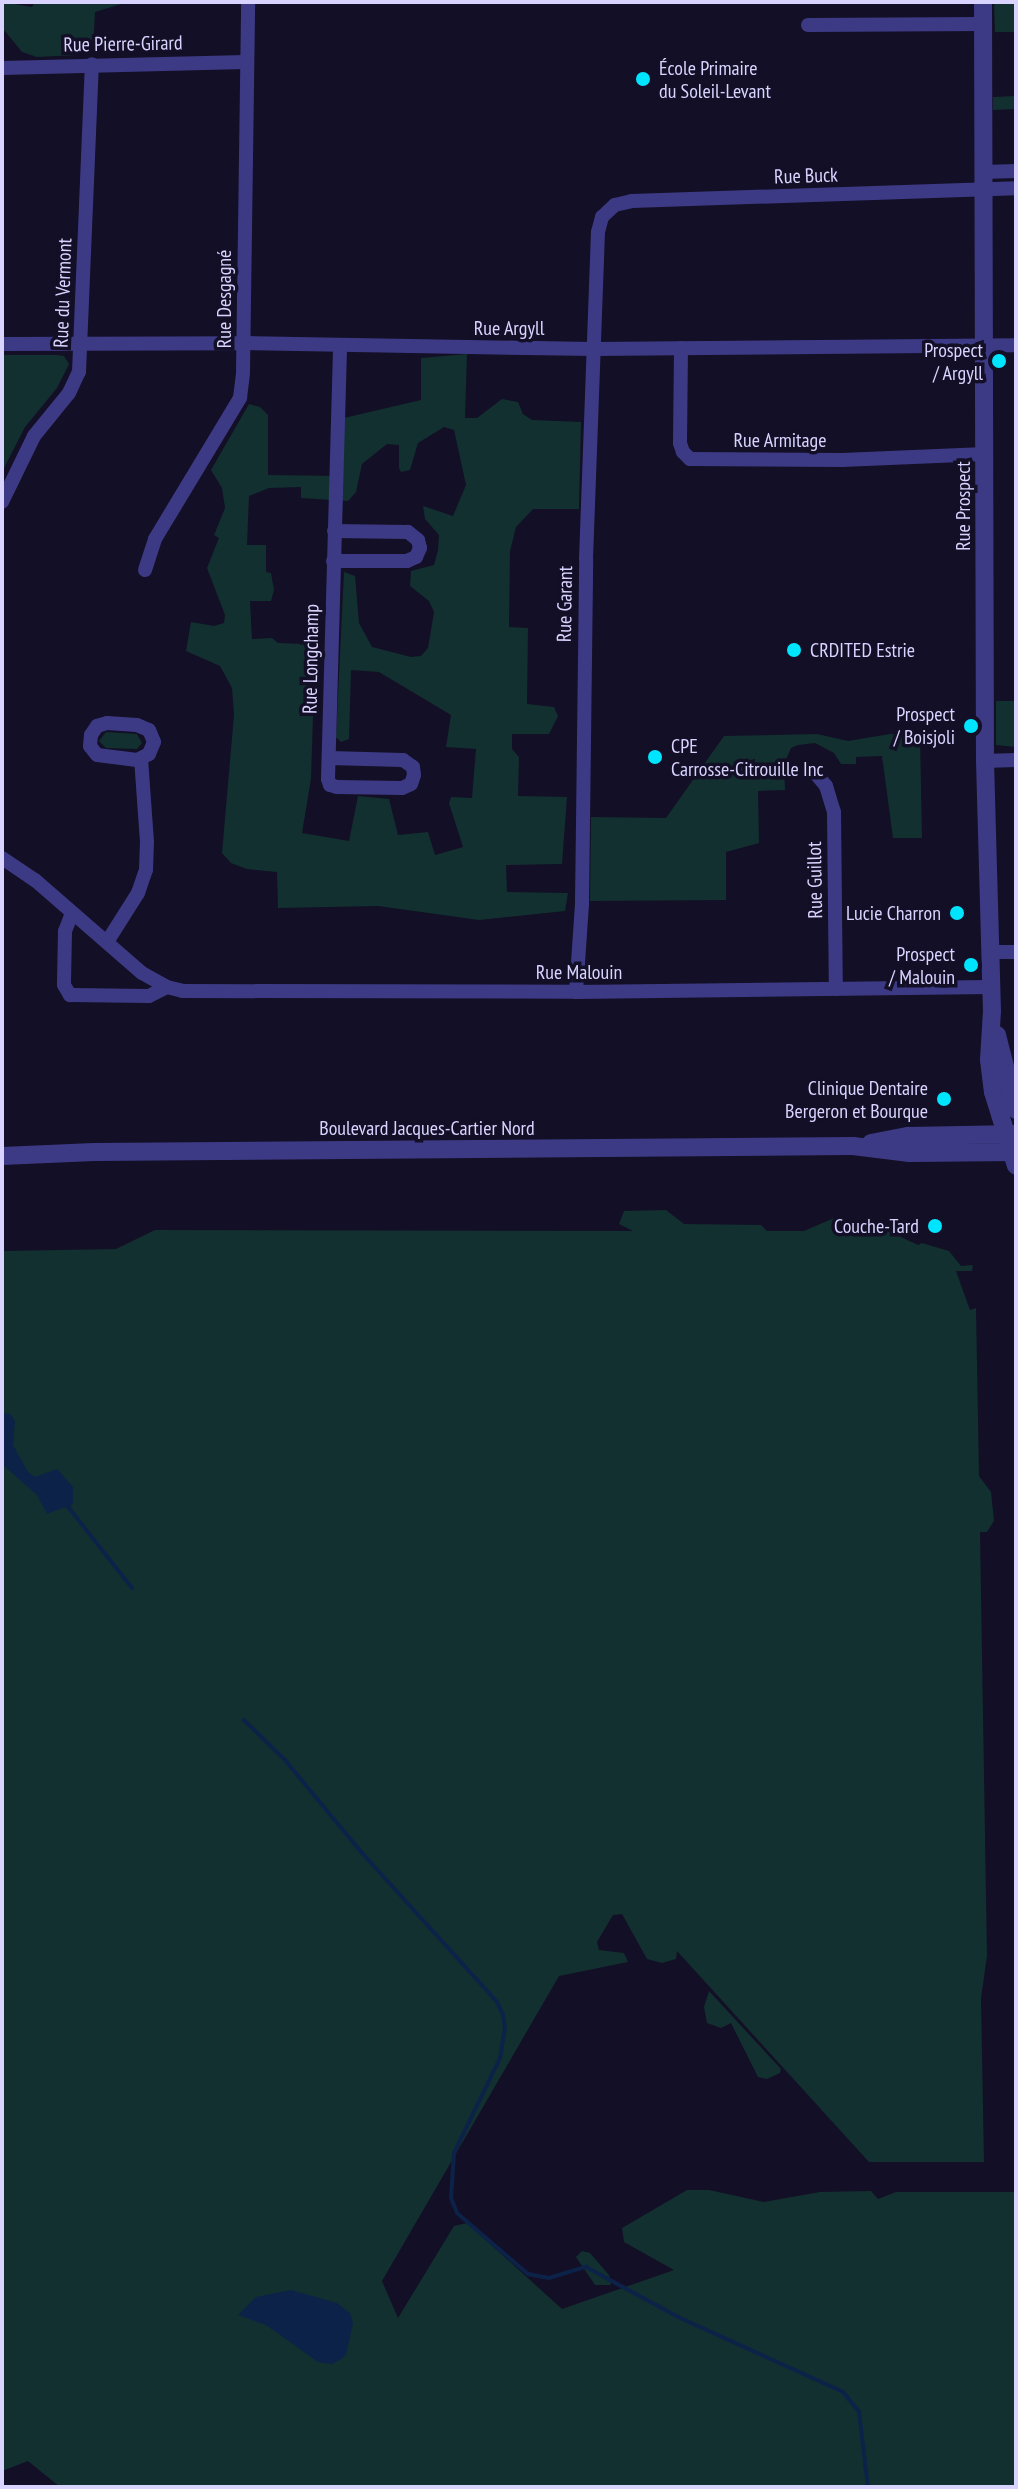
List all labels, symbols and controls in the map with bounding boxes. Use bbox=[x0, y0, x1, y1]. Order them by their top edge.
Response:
street label: Rue Pierre-Girard bbox=[63, 31, 183, 57]
place label: École Primaire du Soleil-Levant bbox=[659, 56, 771, 103]
marker: École Primaire du Soleil-Levant bbox=[634, 70, 652, 88]
street label: Rue Buck bbox=[774, 163, 838, 189]
street label: Rue du Vermont bbox=[49, 237, 77, 349]
street label: Rue Desgagné bbox=[212, 250, 236, 348]
street label: Rue Argyll bbox=[473, 316, 545, 340]
place label: Prospect / Argyll bbox=[924, 338, 983, 385]
marker: Prospect / Argyll bbox=[990, 352, 1008, 370]
street label: Rue Armitage bbox=[733, 428, 827, 452]
street label: Rue Prospect bbox=[951, 461, 975, 551]
street label: Rue Garant bbox=[552, 566, 578, 642]
street label: Rue Longchamp bbox=[298, 604, 324, 714]
place label: CRDITED Estrie bbox=[810, 638, 915, 662]
marker: CRDITED Estrie bbox=[785, 641, 803, 659]
place label: Prospect / Boisjoli bbox=[894, 702, 955, 749]
marker: Prospect / Boisjoli bbox=[962, 717, 980, 735]
place label: CPE Carrosse-Citrouille Inc bbox=[671, 734, 824, 781]
marker: CPE Carrosse-Citrouille Inc bbox=[646, 748, 664, 766]
street label: Rue Guillot bbox=[802, 841, 828, 919]
place label: Lucie Charron bbox=[846, 901, 941, 925]
marker: Lucie Charron bbox=[948, 904, 966, 922]
place label: Prospect / Malouin bbox=[889, 942, 955, 989]
marker: Prospect / Malouin bbox=[962, 956, 980, 974]
street label: Rue Malouin bbox=[536, 960, 622, 984]
place label: Clinique Dentaire Bergeron et Bourque bbox=[785, 1076, 928, 1123]
marker: Clinique Dentaire Bergeron et Bourque bbox=[935, 1090, 953, 1108]
street label: Boulevard Jacques-Cartier Nord bbox=[319, 1116, 535, 1140]
place label: Couche-Tard bbox=[834, 1214, 919, 1238]
marker: Couche-Tard bbox=[926, 1217, 944, 1235]

